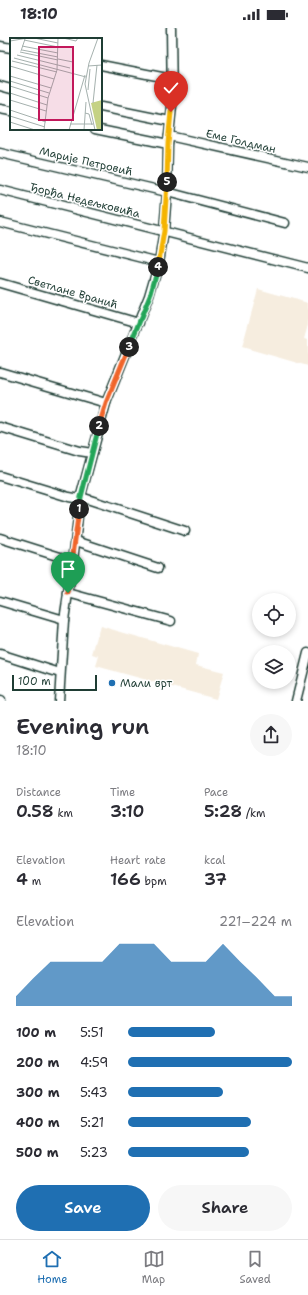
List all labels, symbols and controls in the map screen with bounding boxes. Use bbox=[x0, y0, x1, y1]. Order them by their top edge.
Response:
text: 18:10 bbox=[20, 4, 58, 24]
inset map bbox=[10, 38, 102, 130]
pin bbox=[154, 71, 188, 112]
icon: check bbox=[160, 77, 182, 99]
street label: Еме Голдман bbox=[204, 126, 277, 157]
street label: Марије Петровић bbox=[38, 143, 134, 180]
pin: 5 bbox=[157, 172, 177, 192]
text: 5 bbox=[164, 174, 170, 189]
street label: Ђорђа Недељковића bbox=[28, 180, 142, 221]
pin: 4 bbox=[148, 257, 168, 277]
text: 4 bbox=[154, 259, 162, 274]
street label: Светлане Вранић bbox=[26, 272, 120, 313]
pin: 3 bbox=[119, 337, 139, 357]
text: 3 bbox=[125, 339, 133, 354]
pin: 2 bbox=[89, 416, 109, 436]
text: 2 bbox=[95, 418, 103, 433]
pin: 1 bbox=[69, 499, 89, 519]
text: 1 bbox=[76, 501, 82, 516]
pin bbox=[51, 552, 85, 593]
icon: arrive bbox=[57, 558, 79, 580]
map controls bbox=[252, 593, 296, 689]
button: locate bbox=[252, 593, 296, 637]
button: layers bbox=[252, 645, 296, 689]
scale bar bbox=[12, 673, 97, 692]
text: 100 m bbox=[18, 674, 51, 689]
place label: Мали врт bbox=[120, 676, 173, 691]
marker: Мали врт bbox=[107, 678, 117, 688]
text: Evening run bbox=[16, 712, 149, 741]
button: share bbox=[250, 714, 292, 756]
text: 18:10 bbox=[16, 742, 47, 759]
text: Distance bbox=[16, 785, 61, 800]
text: Time bbox=[110, 785, 135, 800]
text: Pace bbox=[204, 785, 228, 800]
text: 0.58 bbox=[16, 800, 54, 822]
text: 3:10 bbox=[110, 800, 144, 822]
text: 5:28 bbox=[204, 800, 242, 822]
text: km bbox=[54, 806, 73, 821]
text: /km bbox=[242, 806, 266, 821]
text: Elevation bbox=[16, 853, 65, 868]
text: Heart rate bbox=[110, 853, 166, 868]
text: kcal bbox=[204, 853, 225, 868]
text: 4 bbox=[16, 868, 28, 890]
text: 166 bbox=[110, 868, 141, 890]
text: 37 bbox=[204, 868, 227, 890]
text: m bbox=[28, 874, 41, 889]
text: bpm bbox=[141, 874, 167, 889]
text: Elevation bbox=[16, 913, 74, 930]
text: 221–224 m bbox=[219, 913, 292, 930]
text: 100 m bbox=[16, 1024, 56, 1041]
text: 5:51 bbox=[80, 1024, 104, 1041]
text: 200 m bbox=[16, 1054, 59, 1071]
text: 4:59 bbox=[80, 1054, 108, 1071]
text: 300 m bbox=[16, 1084, 60, 1101]
text: 5:43 bbox=[80, 1084, 108, 1101]
text: 400 m bbox=[16, 1114, 60, 1131]
text: 5:21 bbox=[80, 1114, 104, 1131]
text: 500 m bbox=[16, 1144, 59, 1161]
text: 5:23 bbox=[80, 1144, 108, 1161]
button: Save bbox=[16, 1185, 150, 1231]
button: Share bbox=[158, 1185, 292, 1231]
tab: Home bbox=[37, 1248, 67, 1287]
tab: Map bbox=[142, 1248, 165, 1287]
tab: Saved bbox=[240, 1248, 271, 1287]

